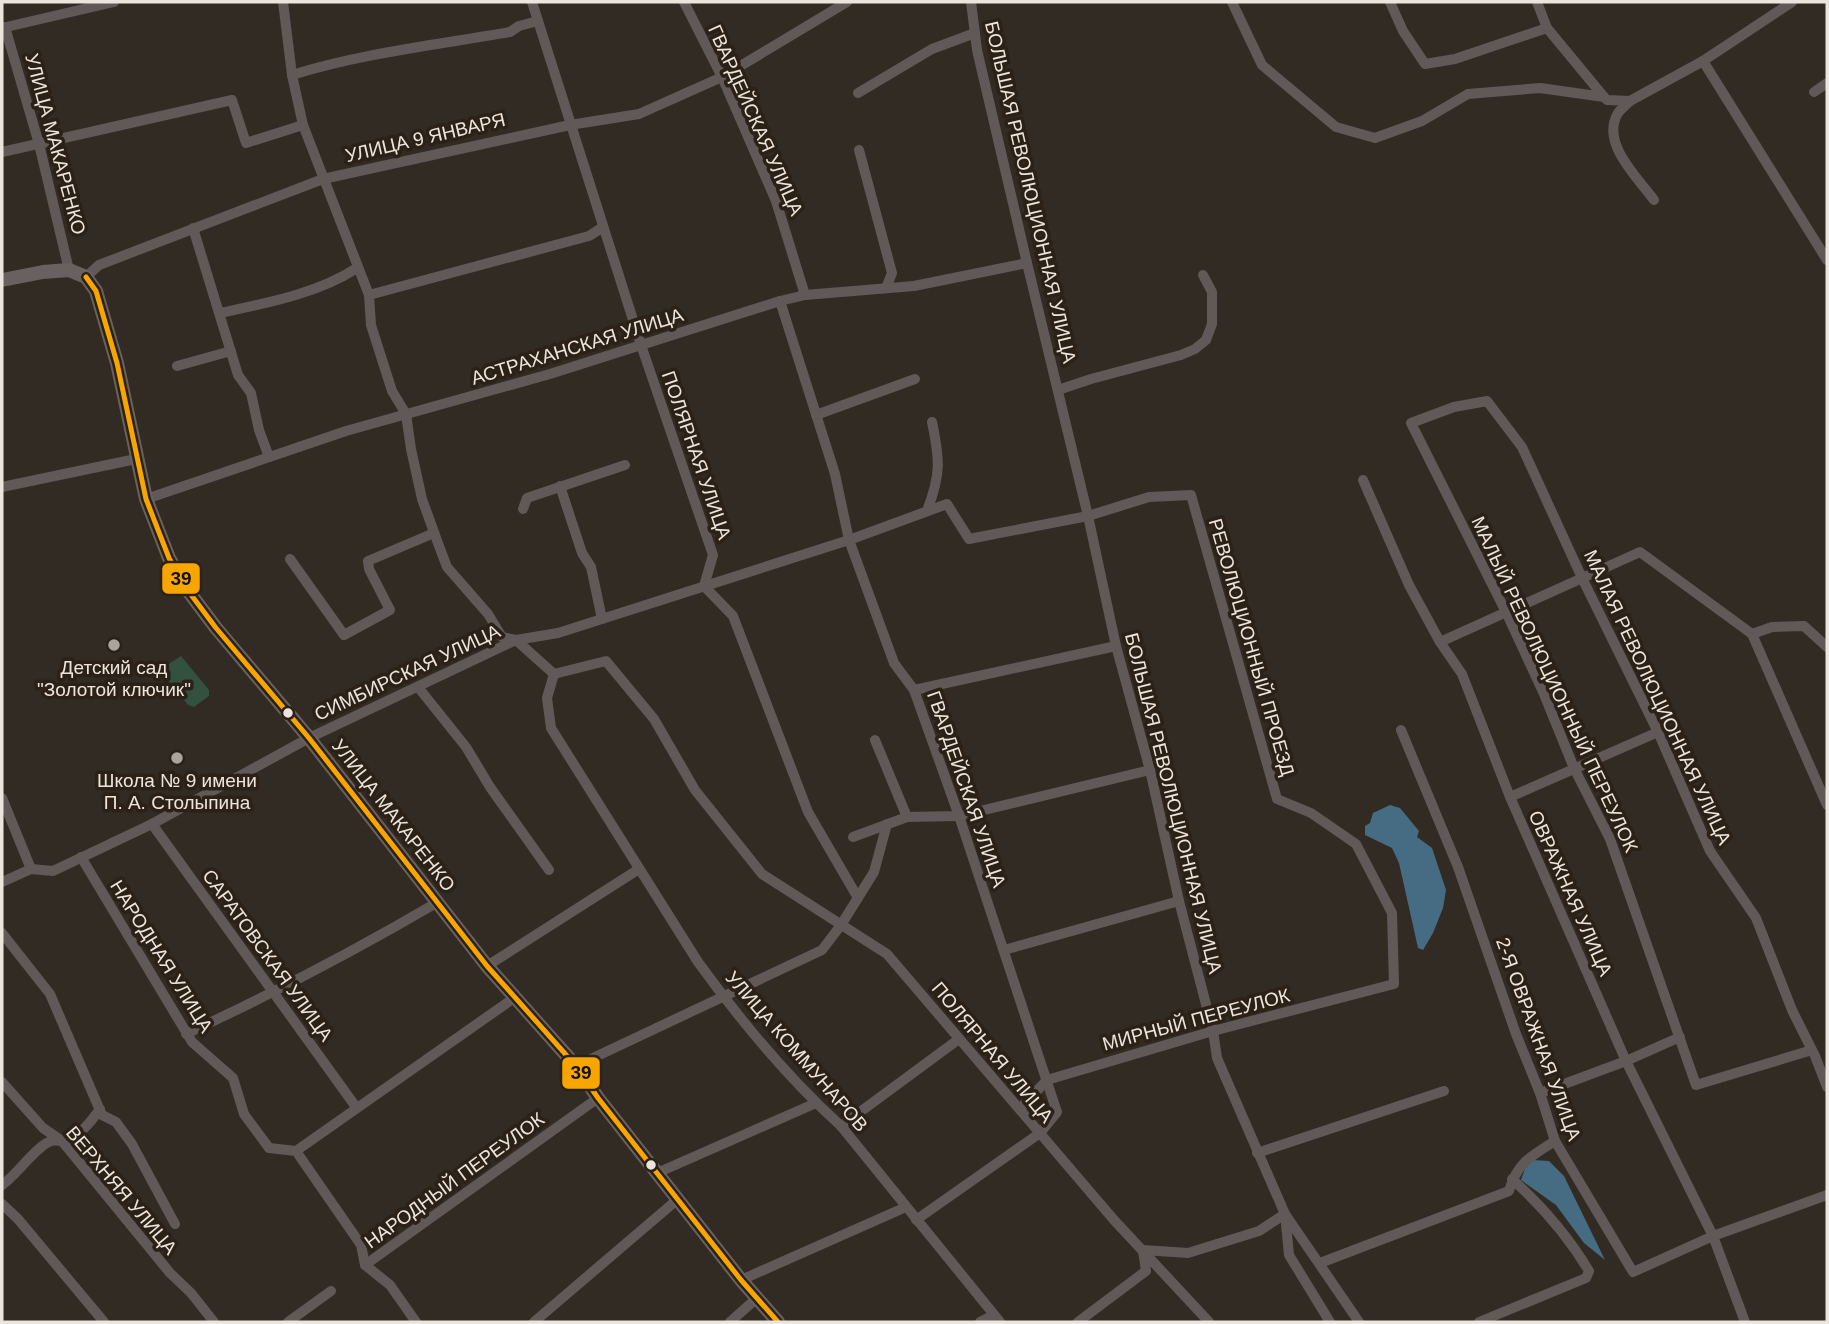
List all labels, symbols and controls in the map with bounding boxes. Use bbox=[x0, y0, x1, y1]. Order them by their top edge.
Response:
street label: БОЛЬШАЯ РЕВОЛЮЦИОННАЯ УЛИЦА bbox=[981, 19, 1080, 365]
street label: ГВАРДЕЙСКАЯ УЛИЦА bbox=[704, 22, 807, 219]
street label: УЛИЦА МАКАРЕНКО bbox=[21, 51, 90, 237]
street label: УЛИЦА 9 ЯНВАРЯ bbox=[343, 109, 507, 166]
street label: АСТРАХАНСКАЯ УЛИЦА bbox=[468, 304, 686, 389]
street label: ПОЛЯРНАЯ УЛИЦА bbox=[658, 368, 735, 542]
street label: МАЛЫЙ РЕВОЛЮЦИОННЫЙ ПЕРЕУЛОК bbox=[1467, 513, 1642, 855]
street label: РЕВОЛЮЦИОННЫЙ ПРОЕЗД bbox=[1205, 516, 1298, 778]
street label: МАЛАЯ РЕВОЛЮЦИОННАЯ УЛИЦА bbox=[1580, 547, 1735, 848]
line badge: 39 bbox=[161, 562, 201, 595]
text: 39 bbox=[170, 568, 192, 589]
street label: СИМБИРСКАЯ УЛИЦА bbox=[311, 620, 504, 725]
street label: БОЛЬШАЯ РЕВОЛЮЦИОННАЯ УЛИЦА bbox=[1121, 631, 1226, 976]
marker: Детский сад "Золотой ключик" bbox=[106, 637, 122, 653]
place label: Детский сад "Золотой ключик" bbox=[37, 657, 191, 700]
street label: ГВАРДЕЙСКАЯ УЛИЦА bbox=[923, 688, 1010, 890]
unlabelled marker bbox=[281, 706, 295, 720]
street label: УЛИЦА МАКАРЕНКО bbox=[328, 735, 459, 895]
marker: Школа № 9 имени П. А. Столыпина bbox=[169, 750, 185, 766]
place label: Школа № 9 имени П. А. Столыпина bbox=[97, 770, 257, 813]
street label: ОВРАЖНАЯ УЛИЦА bbox=[1525, 807, 1617, 979]
street label: САРАТОВСКАЯ УЛИЦА bbox=[198, 865, 337, 1045]
street label: НАРОДНАЯ УЛИЦА bbox=[106, 876, 217, 1037]
street label: 2-Я ОВРАЖНАЯ УЛИЦА bbox=[1492, 935, 1585, 1144]
street label: УЛИЦА КОММУНАРОВ bbox=[721, 967, 872, 1136]
street label: ПОЛЯРНАЯ УЛИЦА bbox=[928, 978, 1058, 1127]
street label: МИРНЫЙ ПЕРЕУЛОК bbox=[1100, 984, 1292, 1055]
line badge: 39 bbox=[561, 1056, 601, 1090]
text: 39 bbox=[570, 1062, 592, 1083]
street label: НАРОДНЫЙ ПЕРЕУЛОК bbox=[360, 1108, 548, 1253]
street label: ВЕРХНЯЯ УЛИЦА bbox=[62, 1122, 181, 1259]
unlabelled marker bbox=[644, 1158, 658, 1172]

